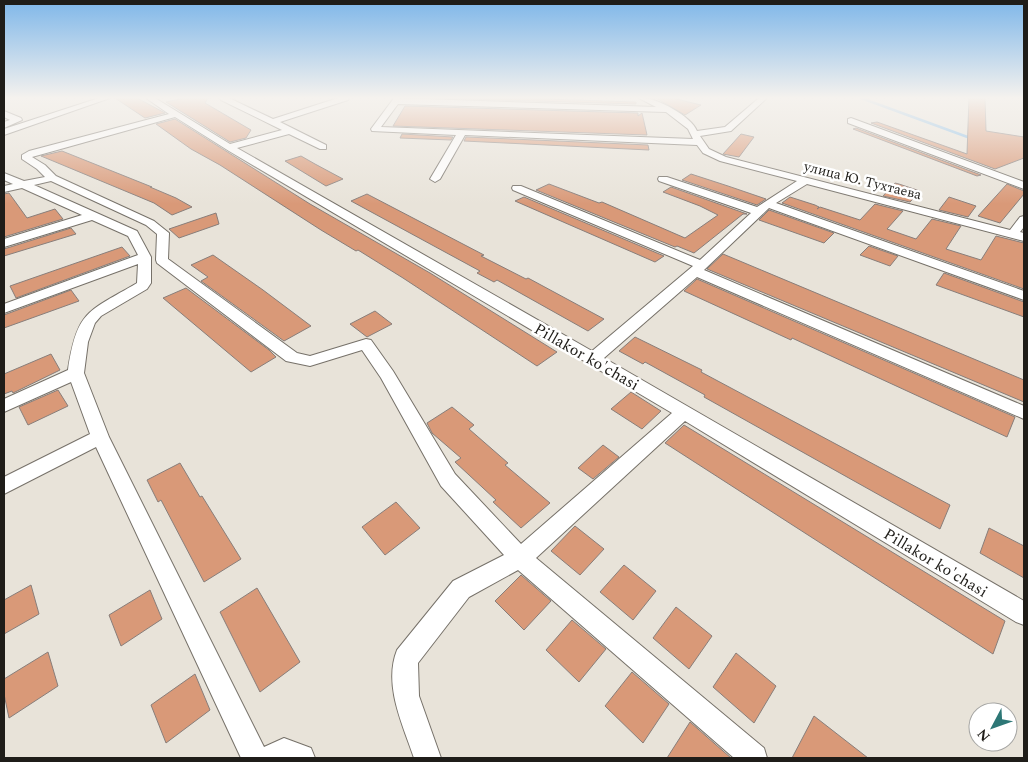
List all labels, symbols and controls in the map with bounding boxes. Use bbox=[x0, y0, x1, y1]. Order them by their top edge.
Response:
street label: улица Ю. Тухтаева bbox=[801, 155, 924, 205]
street label: Pillakor ko'chasi bbox=[529, 317, 644, 397]
street label: Pillakor ko'chasi bbox=[879, 522, 992, 603]
north arrow bbox=[968, 702, 1018, 752]
text: N bbox=[972, 724, 995, 746]

